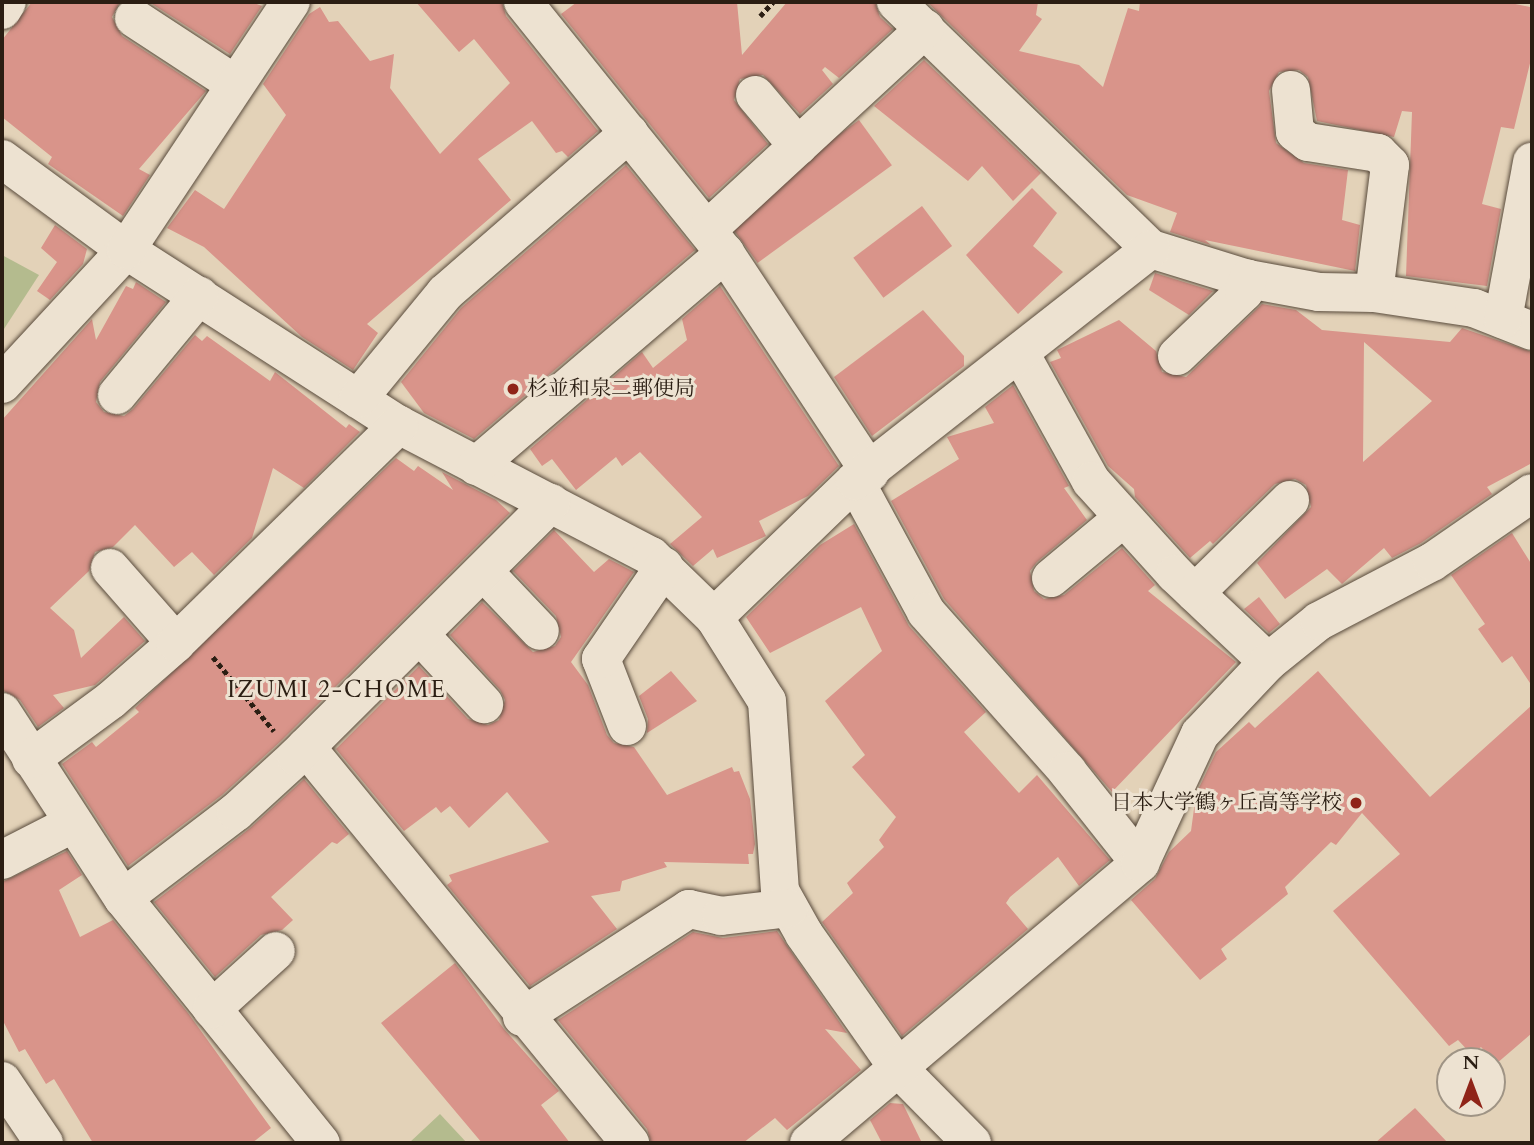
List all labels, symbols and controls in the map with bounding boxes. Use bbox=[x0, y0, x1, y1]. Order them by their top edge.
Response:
place label: 杉並和泉二郵便局 bbox=[527, 376, 695, 402]
marker: 杉並和泉二郵便局 bbox=[505, 381, 521, 397]
district label: IZUMI 2-CHOME bbox=[229, 676, 445, 704]
place label: 日本大学鶴ヶ丘高等学校 bbox=[1111, 790, 1342, 816]
marker: 日本大学鶴ヶ丘高等学校 bbox=[1348, 795, 1364, 811]
north arrow bbox=[1436, 1047, 1506, 1117]
text: N bbox=[1463, 1050, 1479, 1076]

